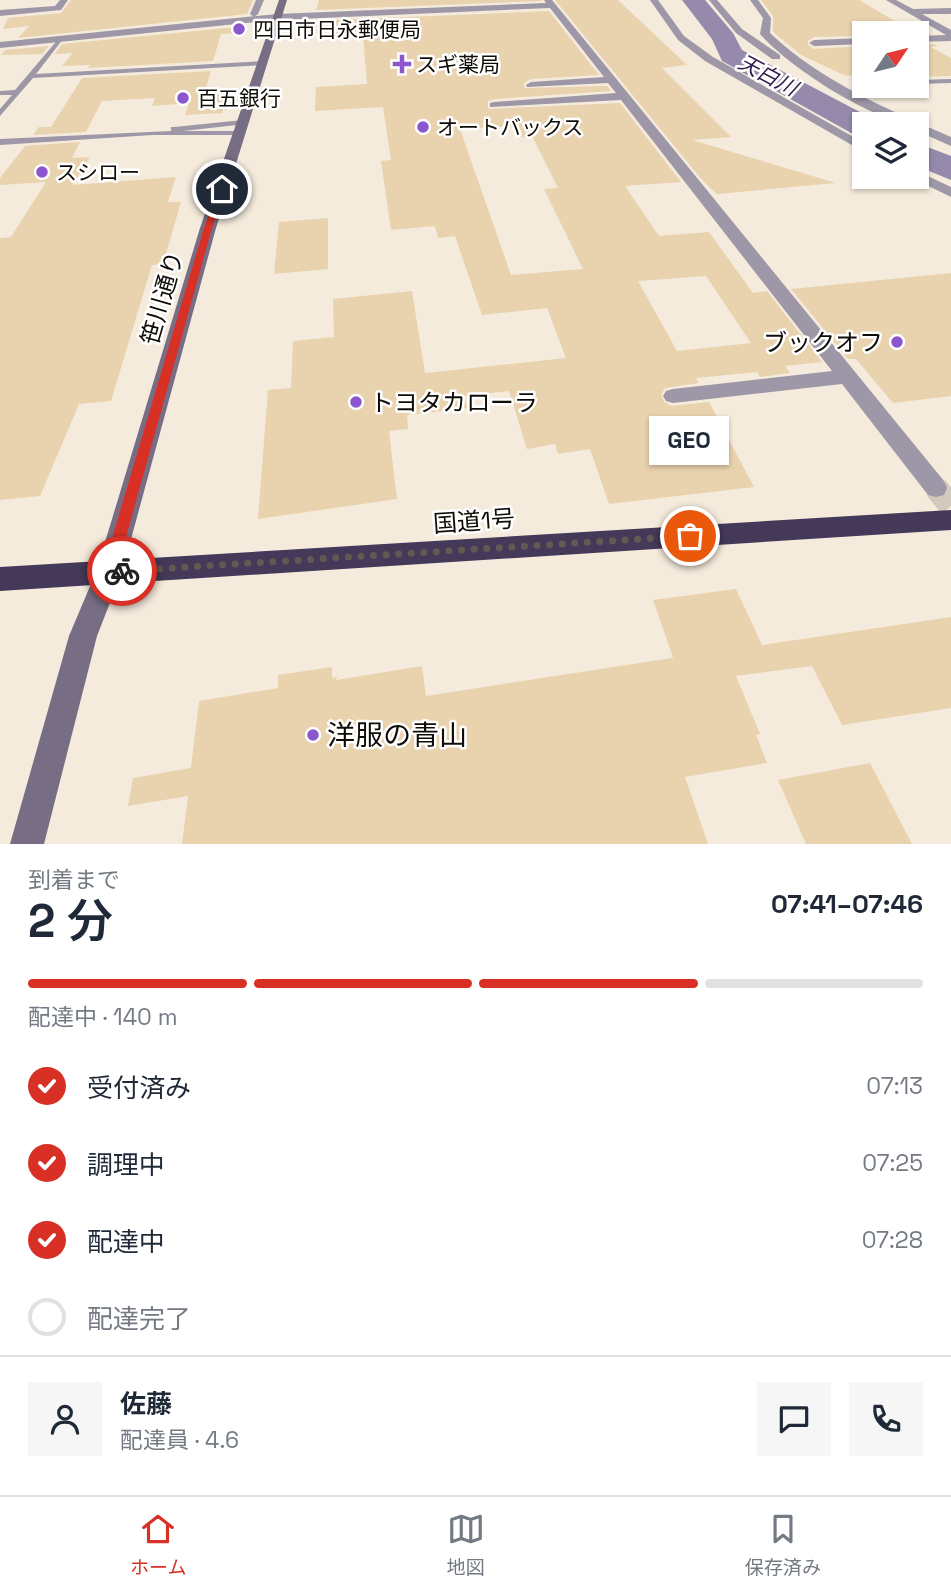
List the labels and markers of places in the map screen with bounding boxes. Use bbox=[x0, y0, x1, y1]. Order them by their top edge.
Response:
place label: 四日市日永郵便局 bbox=[253, 16, 421, 43]
marker: 四日市日永郵便局 bbox=[231, 21, 247, 37]
place label: スギ薬局 bbox=[416, 51, 500, 78]
marker: スギ薬局 bbox=[394, 56, 410, 72]
place label: 百五銀行 bbox=[197, 85, 281, 112]
marker: 百五銀行 bbox=[175, 90, 191, 106]
place label: オートバックス bbox=[437, 114, 583, 141]
marker: オートバックス bbox=[415, 119, 431, 135]
place label: スシロー bbox=[56, 159, 140, 186]
pin bbox=[192, 159, 252, 219]
marker: スシロー bbox=[34, 164, 50, 180]
place label: ブックオフ bbox=[763, 327, 883, 358]
marker: ブックオフ bbox=[889, 334, 905, 350]
place label: トヨタカローラ bbox=[370, 387, 538, 418]
marker: トヨタカローラ bbox=[348, 394, 364, 410]
callout: GEO bbox=[650, 417, 730, 466]
pin bbox=[660, 506, 720, 566]
place label: 洋服の青山 bbox=[327, 717, 467, 753]
marker: 洋服の青山 bbox=[305, 727, 321, 743]

